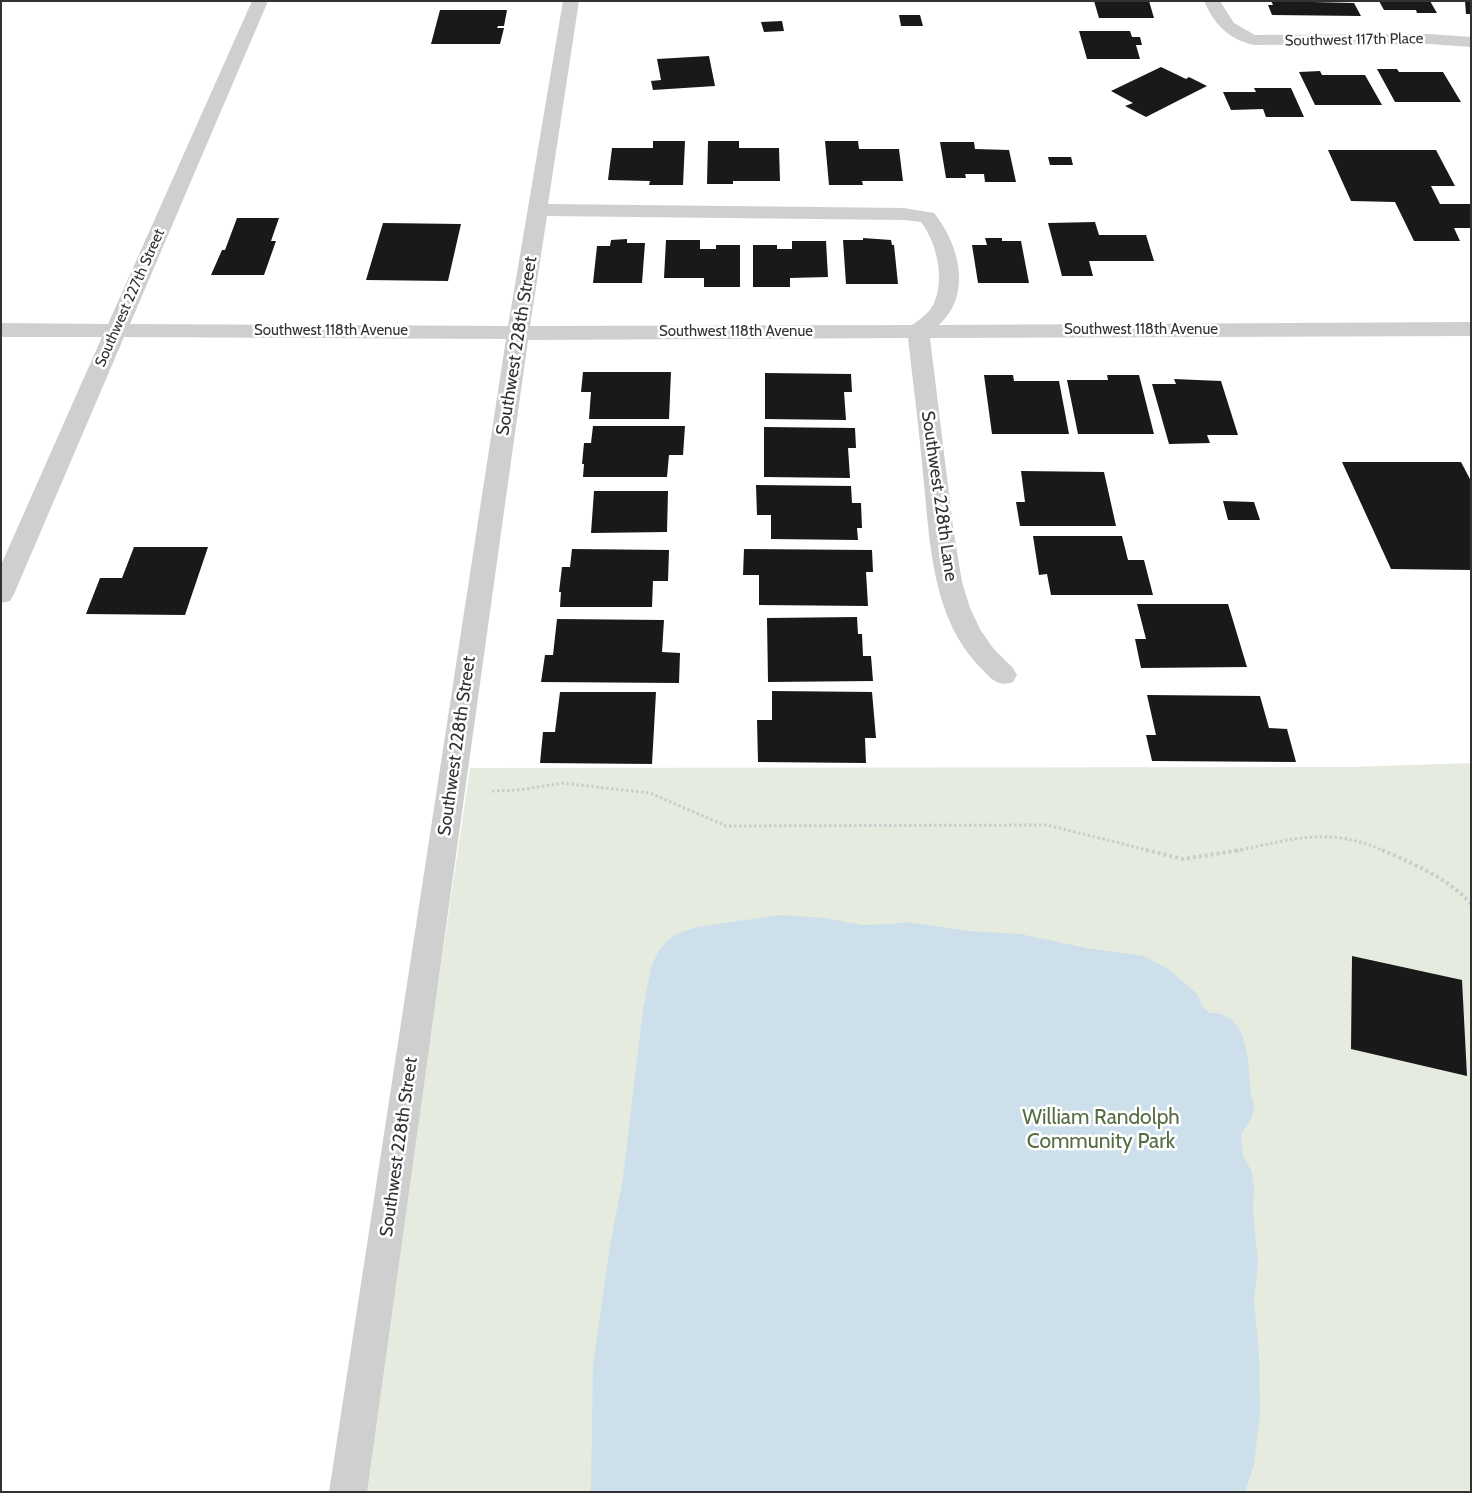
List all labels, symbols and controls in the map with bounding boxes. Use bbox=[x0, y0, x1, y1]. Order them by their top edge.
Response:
street label: Southwest 117th Place bbox=[1285, 30, 1423, 50]
street label: Southwest 227th Street bbox=[91, 226, 169, 370]
street label: Southwest 228th Street bbox=[492, 255, 542, 437]
street label: Southwest 118th Avenue bbox=[1064, 321, 1218, 339]
street label: Southwest 118th Avenue bbox=[254, 322, 408, 340]
street label: Southwest 118th Avenue bbox=[659, 323, 813, 341]
street label: Southwest 228th Lane bbox=[916, 409, 962, 583]
street label: Southwest 228th Street bbox=[434, 655, 480, 837]
street label: Southwest 228th Street bbox=[376, 1056, 422, 1238]
park label: William Randolph Community Park bbox=[1022, 1105, 1180, 1155]

